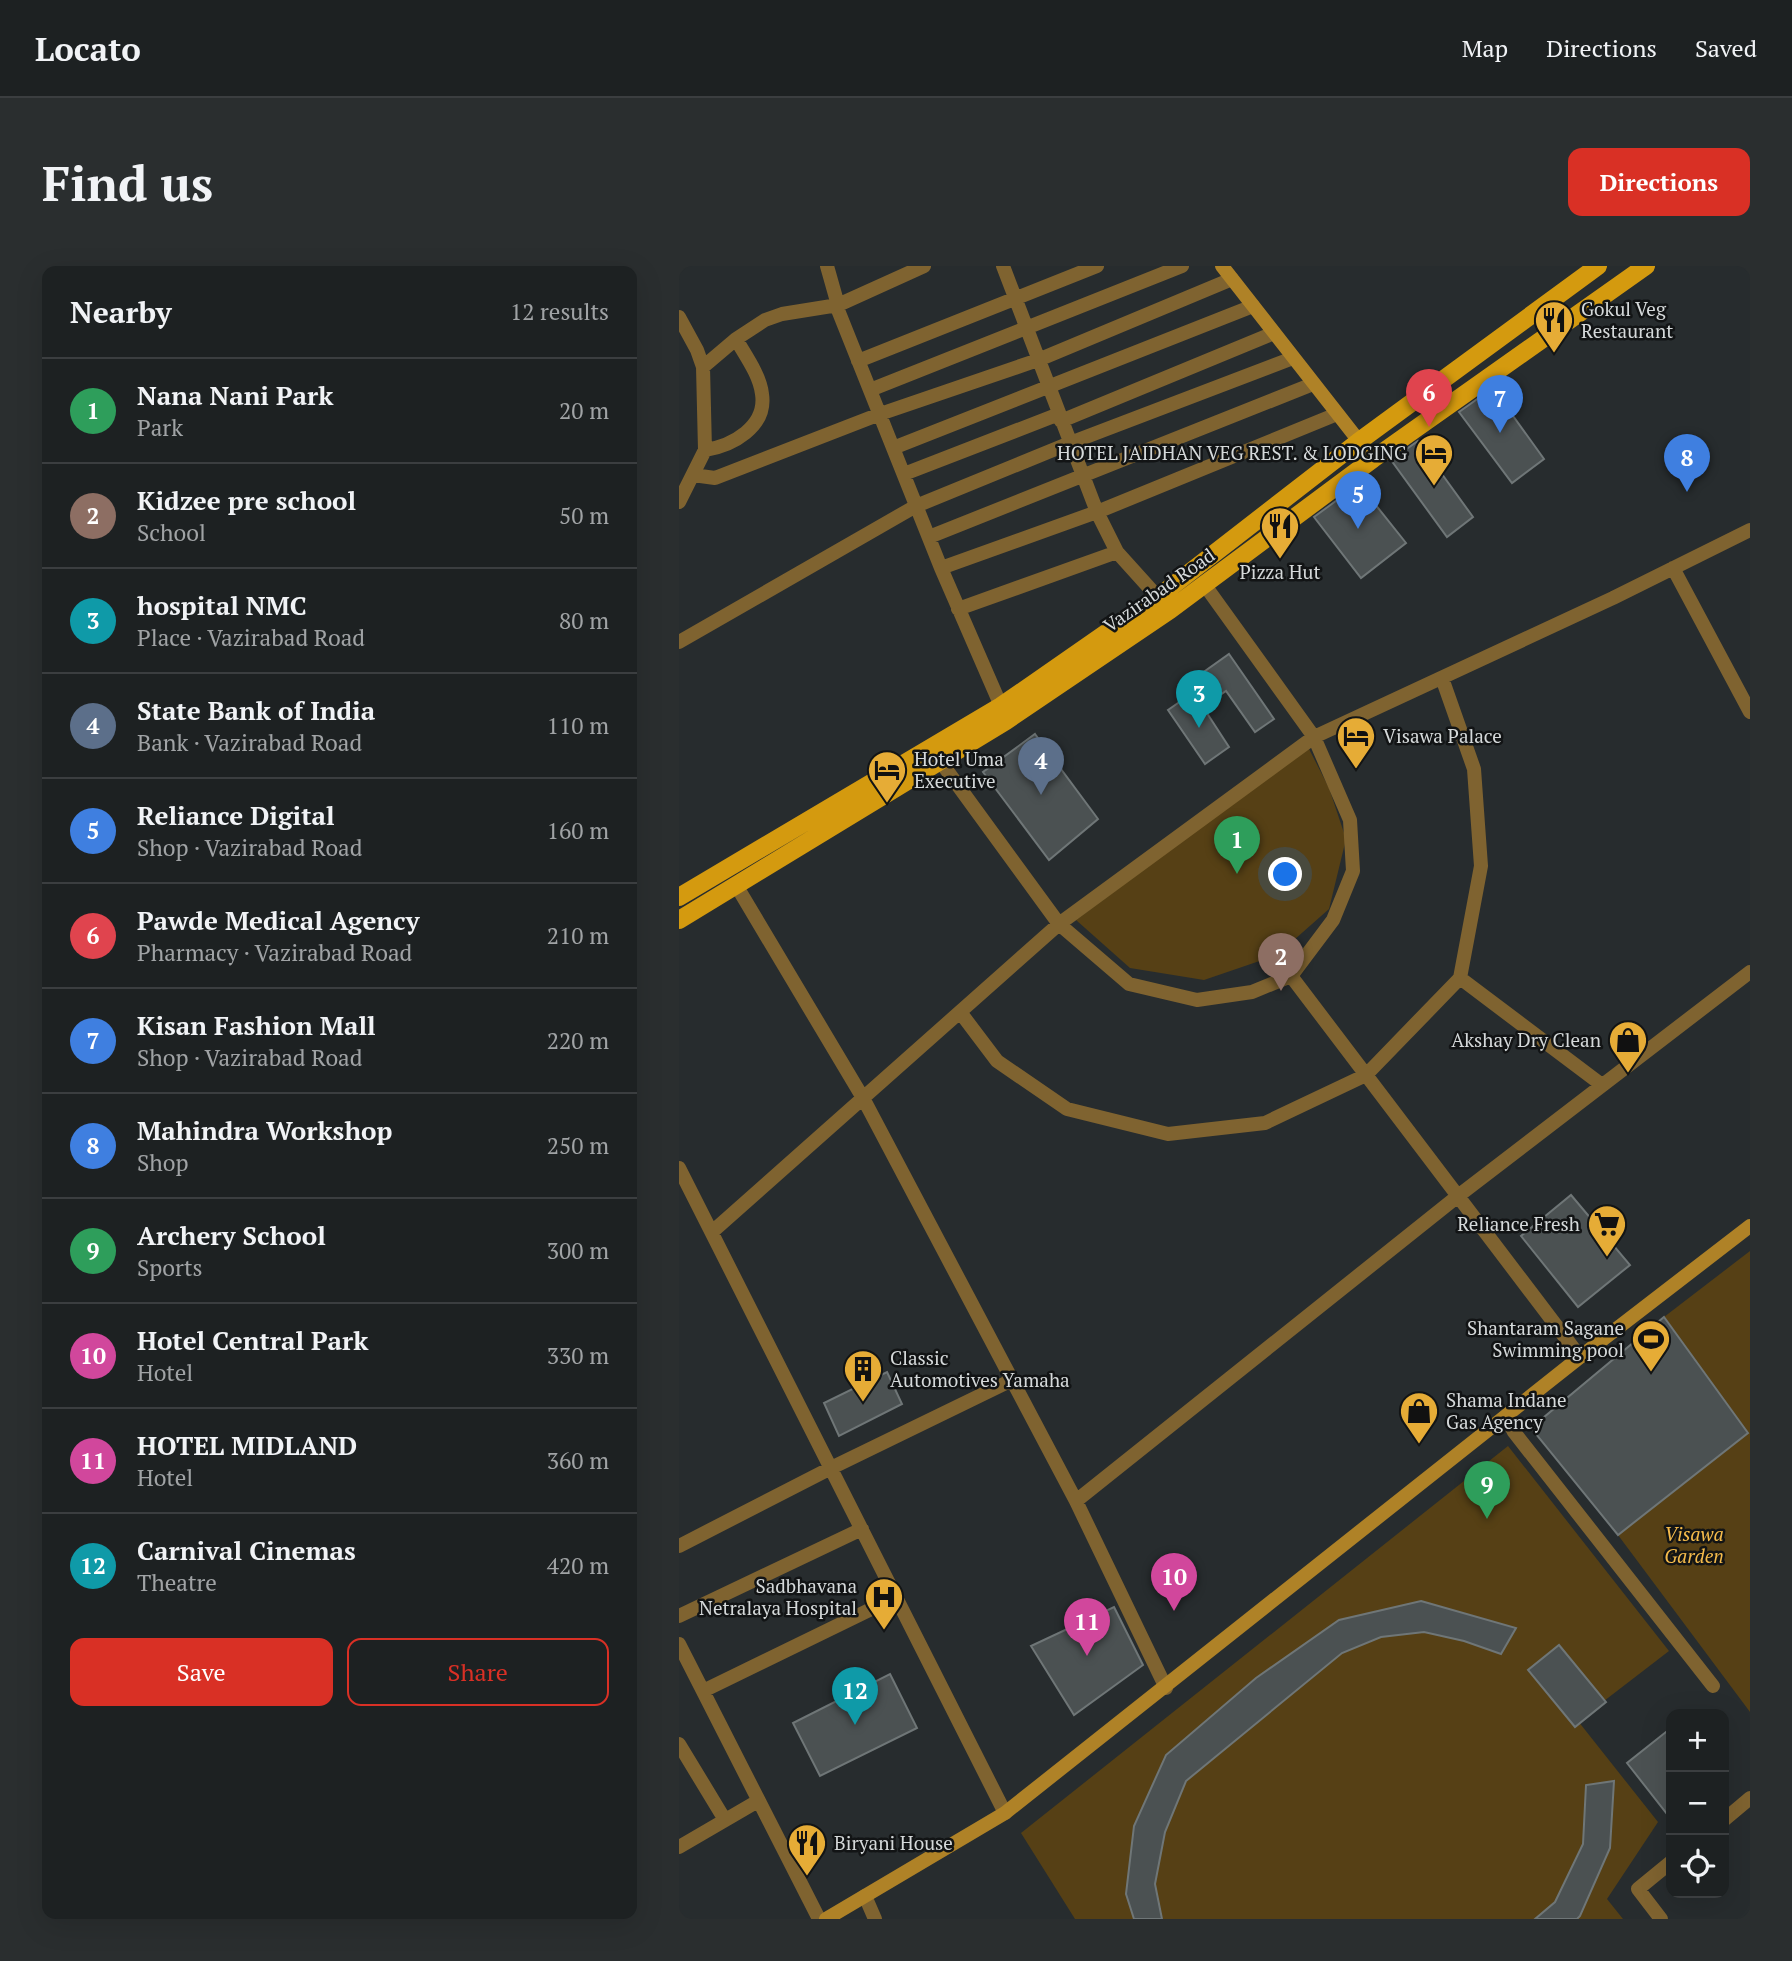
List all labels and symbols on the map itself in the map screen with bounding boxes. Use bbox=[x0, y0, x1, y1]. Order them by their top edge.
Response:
place label: Gokul Veg Restaurant bbox=[1581, 296, 1673, 343]
restaurant icon: Gokul Veg Restaurant bbox=[1533, 299, 1575, 354]
pin: 6 bbox=[1406, 369, 1452, 427]
pin: 7 bbox=[1477, 375, 1523, 433]
hotel icon: HOTEL JAIDHAN VEG REST. & LODGING bbox=[1413, 432, 1455, 487]
pin: 8 bbox=[1664, 434, 1710, 492]
place label: HOTEL JAIDHAN VEG REST. & LODGING bbox=[1057, 440, 1407, 465]
pin: 5 bbox=[1335, 471, 1381, 529]
restaurant icon: Pizza Hut bbox=[1259, 505, 1301, 560]
street label: Vazirabad Road bbox=[1098, 542, 1220, 637]
place label: Pizza Hut bbox=[1239, 559, 1321, 584]
pin: 3 bbox=[1176, 670, 1222, 728]
hotel icon: Visawa Palace bbox=[1335, 715, 1377, 770]
place label: Visawa Palace bbox=[1383, 723, 1502, 748]
pin: 4 bbox=[1018, 737, 1064, 795]
place label: Hotel Uma Executive bbox=[914, 746, 1004, 793]
hotel icon: Hotel Uma Executive bbox=[866, 749, 908, 804]
pin: 1 bbox=[1214, 816, 1260, 874]
your location bbox=[1268, 857, 1302, 891]
pin: 2 bbox=[1258, 933, 1304, 991]
shop icon: Akshay Dry Clean bbox=[1607, 1019, 1649, 1074]
place label: Akshay Dry Clean bbox=[1451, 1027, 1601, 1052]
supermarket icon: Reliance Fresh bbox=[1586, 1203, 1628, 1258]
place label: Reliance Fresh bbox=[1457, 1211, 1580, 1236]
place label: Shantaram Sagane Swimming pool bbox=[1467, 1315, 1624, 1362]
sports icon: Shantaram Sagane Swimming pool bbox=[1630, 1318, 1672, 1373]
place label: Classic Automotives Yamaha bbox=[890, 1345, 1070, 1392]
building icon: Classic Automotives Yamaha bbox=[842, 1348, 884, 1403]
place label: Shama Indane Gas Agency bbox=[1446, 1387, 1567, 1434]
shop icon: Shama Indane Gas Agency bbox=[1398, 1390, 1440, 1445]
pin: 9 bbox=[1464, 1461, 1510, 1519]
park label: Visawa Garden bbox=[1664, 1521, 1724, 1568]
pin: 10 bbox=[1151, 1553, 1197, 1611]
place label: Sadbhavana Netralaya Hospital bbox=[699, 1573, 857, 1620]
hospital icon: Sadbhavana Netralaya Hospital bbox=[863, 1576, 905, 1631]
pin: 11 bbox=[1064, 1598, 1110, 1656]
pin: 12 bbox=[832, 1667, 878, 1725]
restaurant icon: Biryani House bbox=[786, 1822, 828, 1877]
place label: Biryani House bbox=[834, 1830, 953, 1855]

